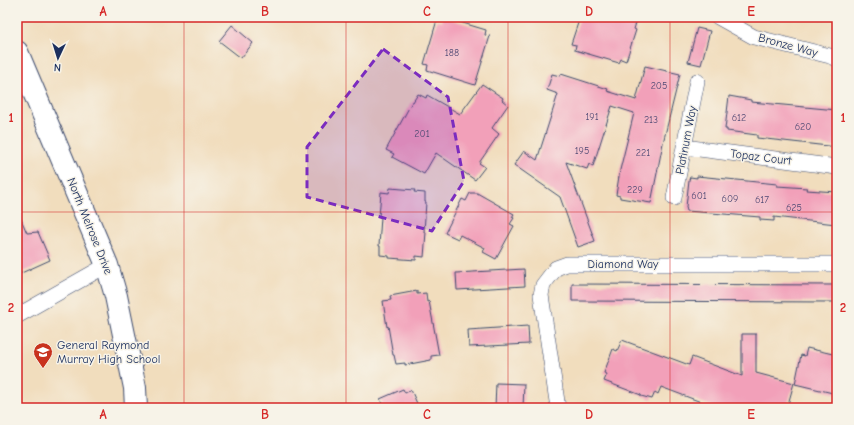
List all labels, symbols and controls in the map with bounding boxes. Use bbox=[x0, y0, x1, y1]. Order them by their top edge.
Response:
text: A bbox=[99, 4, 107, 19]
text: B bbox=[261, 4, 269, 19]
text: C bbox=[423, 4, 431, 19]
text: D bbox=[585, 4, 593, 19]
text: E bbox=[747, 4, 755, 19]
street label: Bronze Way bbox=[757, 30, 820, 60]
north arrow bbox=[38, 38, 78, 78]
house number: 188 bbox=[445, 47, 459, 59]
text: N bbox=[53, 61, 61, 74]
house number: 205 bbox=[651, 80, 667, 92]
street label: Platinum Way bbox=[672, 104, 700, 175]
text: 1 bbox=[8, 110, 14, 125]
text: 1 bbox=[840, 110, 846, 125]
house number: 191 bbox=[585, 111, 599, 123]
house number: 612 bbox=[732, 112, 746, 124]
house number: 213 bbox=[644, 114, 658, 126]
house number: 620 bbox=[795, 121, 811, 133]
house number: 201 bbox=[414, 128, 430, 140]
house number: 195 bbox=[575, 145, 589, 157]
street label: Topaz Court bbox=[730, 146, 793, 168]
house number: 221 bbox=[636, 147, 650, 159]
street label: North Melrose Drive bbox=[64, 176, 116, 276]
house number: 229 bbox=[627, 184, 643, 196]
house number: 601 bbox=[691, 190, 707, 202]
house number: 609 bbox=[722, 193, 738, 205]
house number: 617 bbox=[755, 194, 769, 206]
house number: 625 bbox=[786, 202, 802, 214]
street label: Diamond Way bbox=[588, 257, 659, 271]
text: 2 bbox=[8, 300, 14, 315]
text: 2 bbox=[840, 300, 846, 315]
place label: General Raymond Murray High School bbox=[57, 338, 160, 366]
school or university icon: General Raymond Murray High School bbox=[32, 341, 54, 369]
text: A bbox=[99, 407, 107, 422]
text: B bbox=[261, 407, 269, 422]
text: C bbox=[423, 407, 431, 422]
text: D bbox=[585, 407, 593, 422]
text: E bbox=[747, 407, 755, 422]

